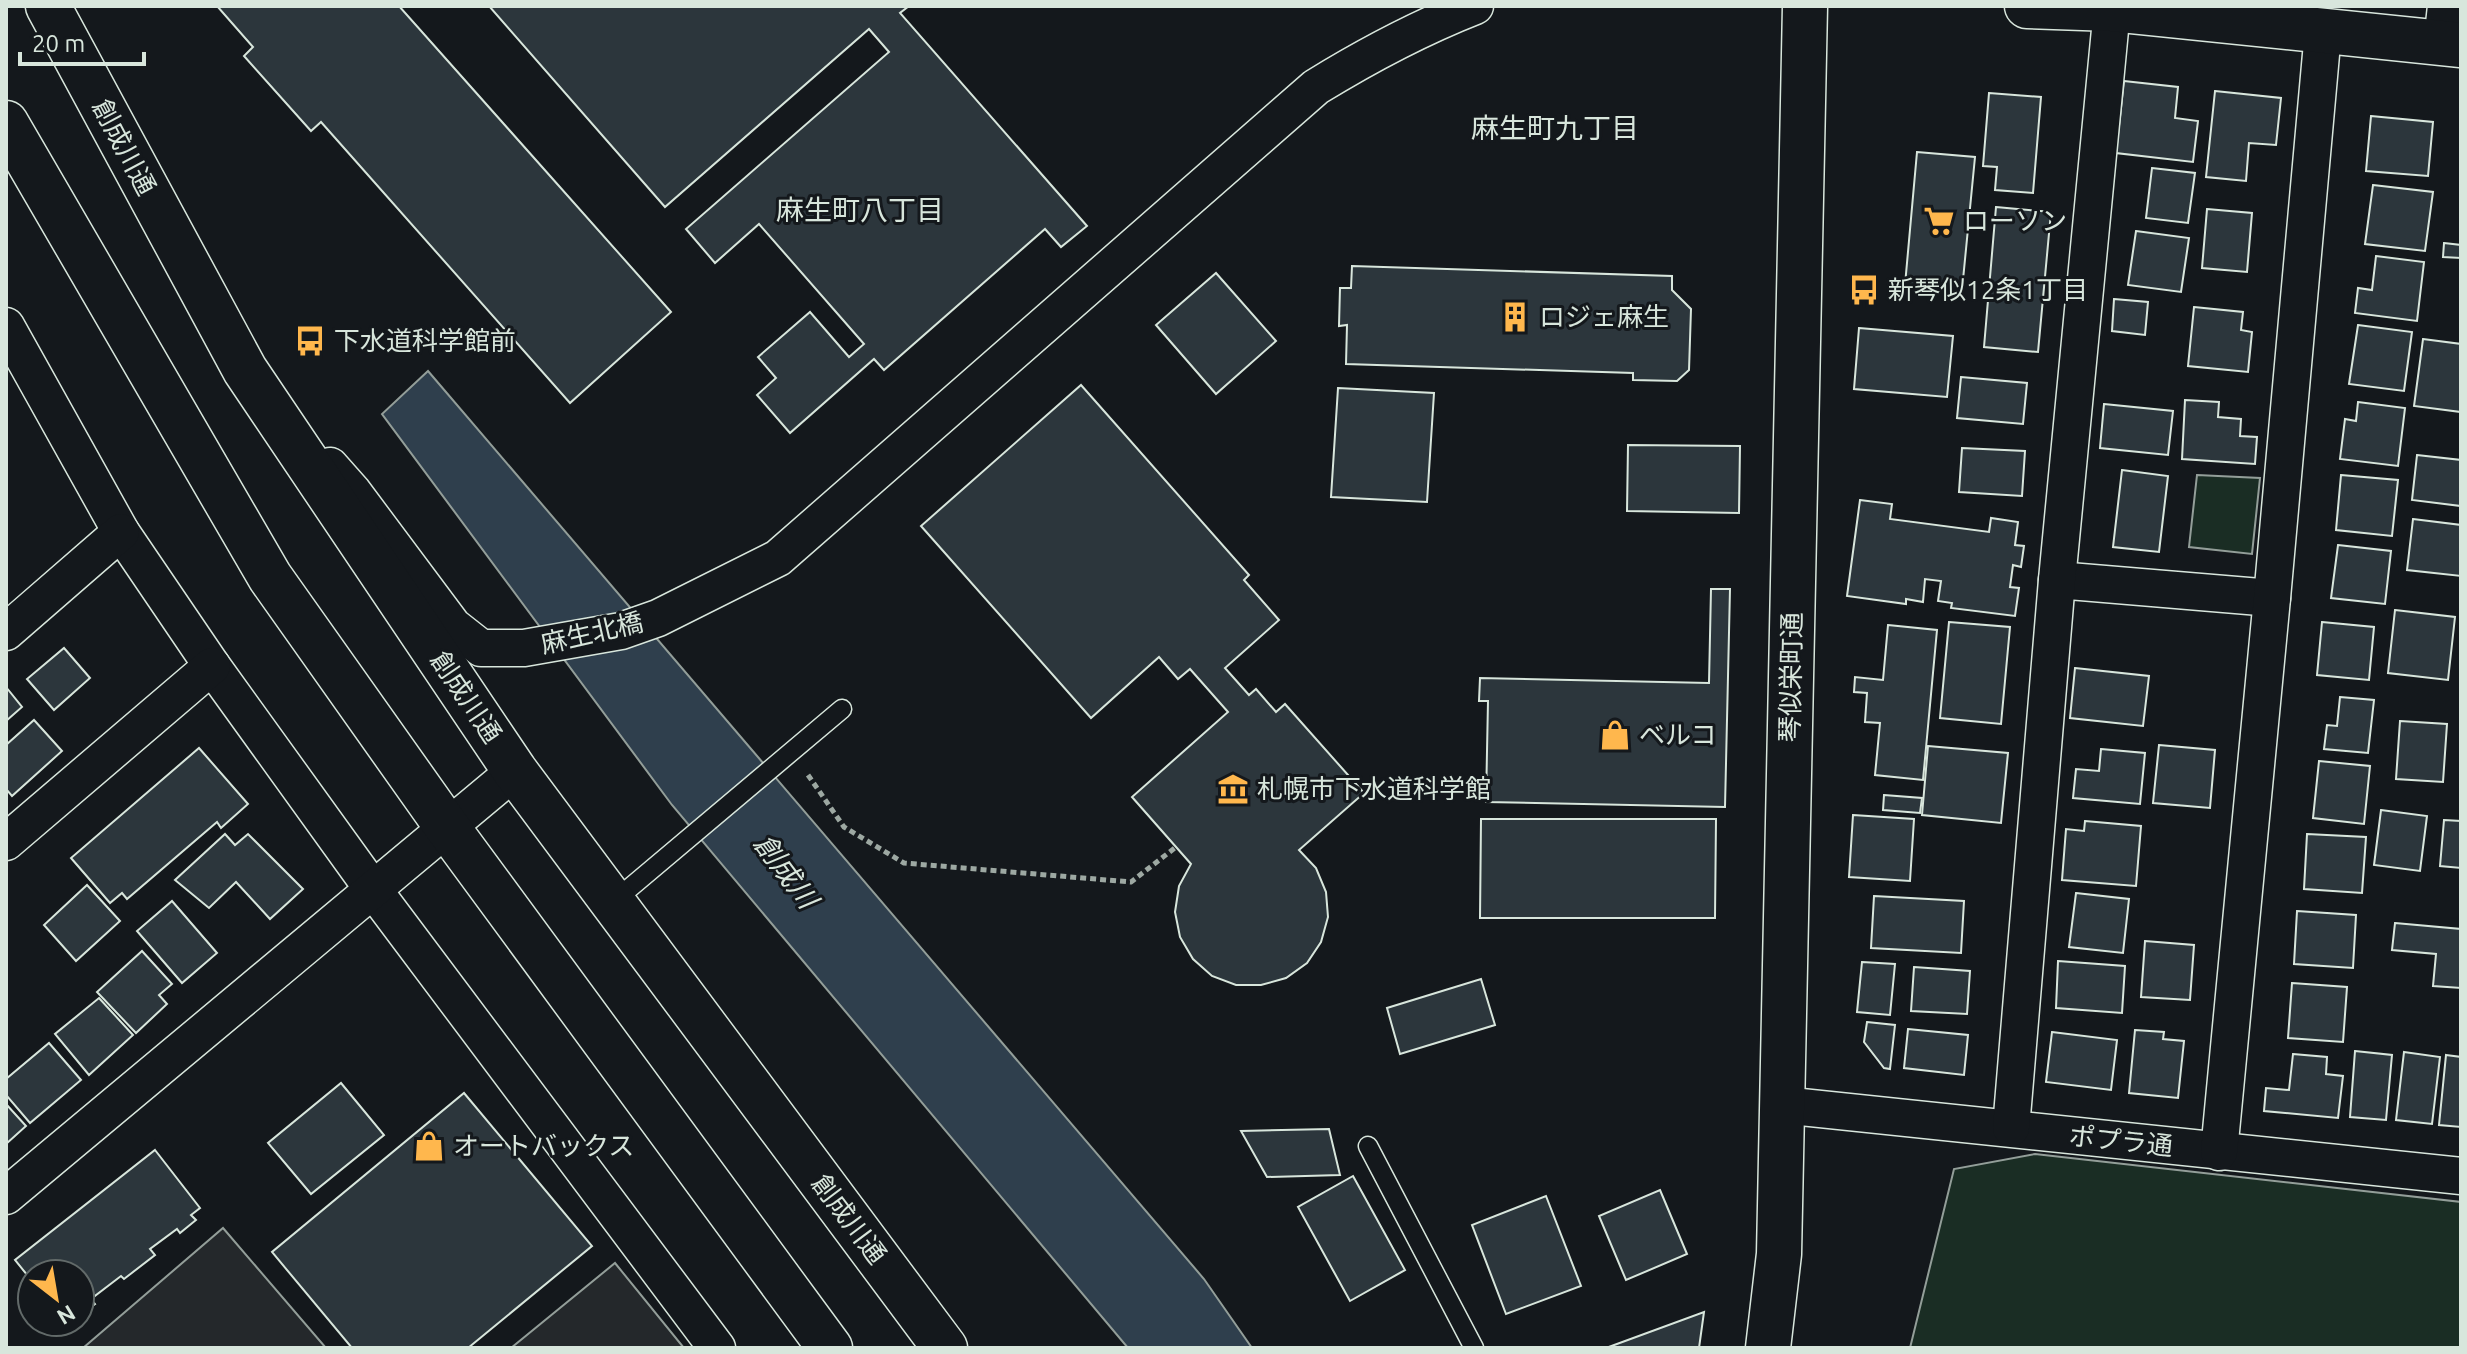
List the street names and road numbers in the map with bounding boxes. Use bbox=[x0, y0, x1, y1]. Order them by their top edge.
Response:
street label: 創成川通 bbox=[87, 94, 162, 199]
street label: 麻生北橋 bbox=[538, 607, 646, 658]
street label: 琴似栄町通 bbox=[1775, 612, 1806, 742]
street label: 創成川通 bbox=[425, 645, 508, 748]
street label: ポプラ通 bbox=[2068, 1121, 2174, 1160]
street label: 創成川通 bbox=[807, 1168, 892, 1269]

